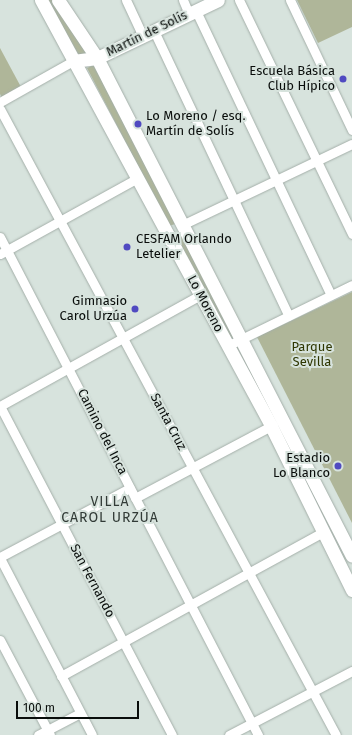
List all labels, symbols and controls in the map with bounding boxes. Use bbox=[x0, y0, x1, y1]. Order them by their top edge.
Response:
street label: Martín de Solís bbox=[104, 8, 190, 60]
place label: Escuela Básica Club Hípico bbox=[249, 64, 335, 95]
marker: Escuela Básica Club Hípico bbox=[338, 74, 348, 84]
place label: Lo Moreno / esq. Martín de Solís bbox=[146, 109, 246, 140]
marker: Lo Moreno / esq. Martín de Solís bbox=[133, 119, 143, 129]
place label: CESFAM Orlando Letelier bbox=[136, 232, 232, 263]
marker: CESFAM Orlando Letelier bbox=[121, 241, 133, 253]
street label: Lo Moreno bbox=[184, 273, 226, 335]
place label: Gimnasio Carol Urzúa bbox=[60, 294, 127, 325]
marker: Gimnasio Carol Urzúa bbox=[130, 304, 140, 314]
park label: Parque Sevilla bbox=[292, 340, 332, 371]
street label: Camino del Inca bbox=[74, 386, 130, 478]
street label: Santa Cruz bbox=[147, 391, 189, 453]
place label: Estadio Lo Blanco bbox=[273, 451, 330, 482]
marker: Estadio Lo Blanco bbox=[333, 461, 343, 471]
district label: VILLA CAROL URZÚA bbox=[61, 494, 159, 526]
street label: San Fernando bbox=[66, 542, 118, 620]
scale bar bbox=[18, 693, 141, 719]
text: 100 m bbox=[23, 701, 55, 715]

